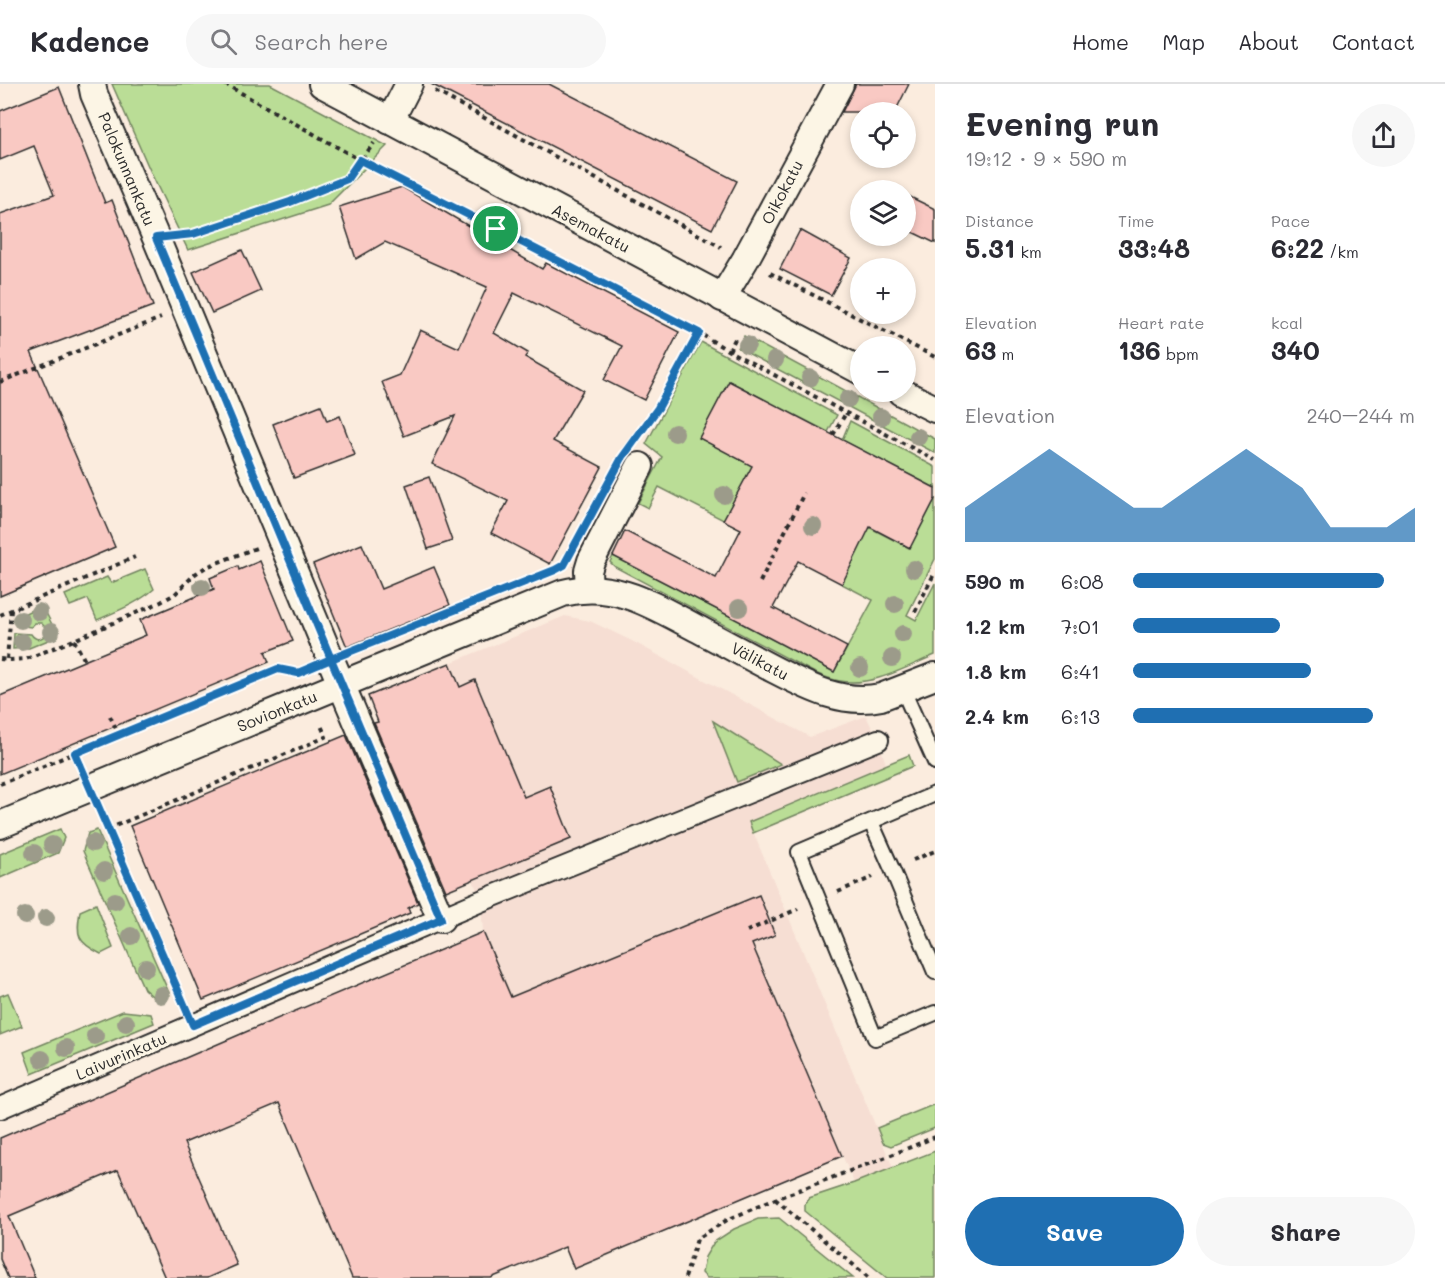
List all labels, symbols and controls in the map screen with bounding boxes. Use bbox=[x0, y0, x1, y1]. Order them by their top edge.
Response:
search box bbox=[186, 14, 606, 68]
text: Kadence bbox=[30, 23, 150, 59]
icon: search bbox=[207, 25, 240, 58]
text: Search here bbox=[255, 27, 388, 56]
text: Home bbox=[1072, 28, 1129, 55]
text: Map bbox=[1162, 28, 1205, 55]
text: About bbox=[1238, 28, 1299, 55]
text: Contact bbox=[1332, 28, 1415, 55]
text: Evening run bbox=[965, 101, 1159, 144]
map controls bbox=[850, 102, 916, 402]
button: locate bbox=[850, 102, 916, 168]
button: share bbox=[1352, 104, 1415, 167]
street label: Palokunnankatu bbox=[94, 109, 161, 229]
text: 19:12 · 9 × 590 m bbox=[965, 145, 1127, 171]
street label: Oikokatu bbox=[756, 156, 807, 228]
button: layers bbox=[850, 180, 916, 246]
street label: Asemakatu bbox=[548, 198, 634, 257]
pin bbox=[470, 203, 521, 254]
text: Distance bbox=[965, 210, 1034, 231]
text: Time bbox=[1118, 210, 1154, 231]
text: Pace bbox=[1271, 210, 1310, 231]
icon: arrive bbox=[479, 212, 512, 245]
text: 5.31 bbox=[965, 231, 1015, 265]
text: 33:48 bbox=[1118, 231, 1190, 265]
text: 6:22 bbox=[1271, 231, 1324, 265]
text: km bbox=[1015, 241, 1042, 262]
text: /km bbox=[1324, 241, 1359, 262]
button: + bbox=[850, 258, 916, 324]
text: Elevation bbox=[965, 312, 1037, 333]
text: Heart rate bbox=[1118, 312, 1204, 333]
text: kcal bbox=[1271, 312, 1303, 333]
text: 63 bbox=[965, 333, 996, 367]
text: 136 bbox=[1118, 333, 1161, 367]
text: 340 bbox=[1271, 333, 1320, 367]
button: − bbox=[850, 336, 916, 402]
text: m bbox=[996, 343, 1014, 364]
text: bpm bbox=[1161, 343, 1199, 364]
text: Elevation bbox=[965, 402, 1055, 428]
text: 240–244 m bbox=[1306, 402, 1415, 428]
text: 590 m bbox=[965, 568, 1025, 594]
text: 6:08 bbox=[1061, 568, 1104, 594]
text: 1.2 km bbox=[965, 613, 1025, 639]
text: 7:01 bbox=[1061, 613, 1100, 639]
street label: Välikatu bbox=[728, 637, 793, 684]
text: 1.8 km bbox=[965, 658, 1026, 684]
text: 6:41 bbox=[1061, 658, 1100, 684]
street label: Sovionkatu bbox=[234, 685, 320, 736]
text: 2.4 km bbox=[965, 703, 1029, 729]
text: 6:13 bbox=[1061, 703, 1100, 729]
street label: Laivurinkatu bbox=[72, 1027, 169, 1084]
button: Save bbox=[965, 1197, 1184, 1266]
button: Share bbox=[1196, 1197, 1415, 1266]

